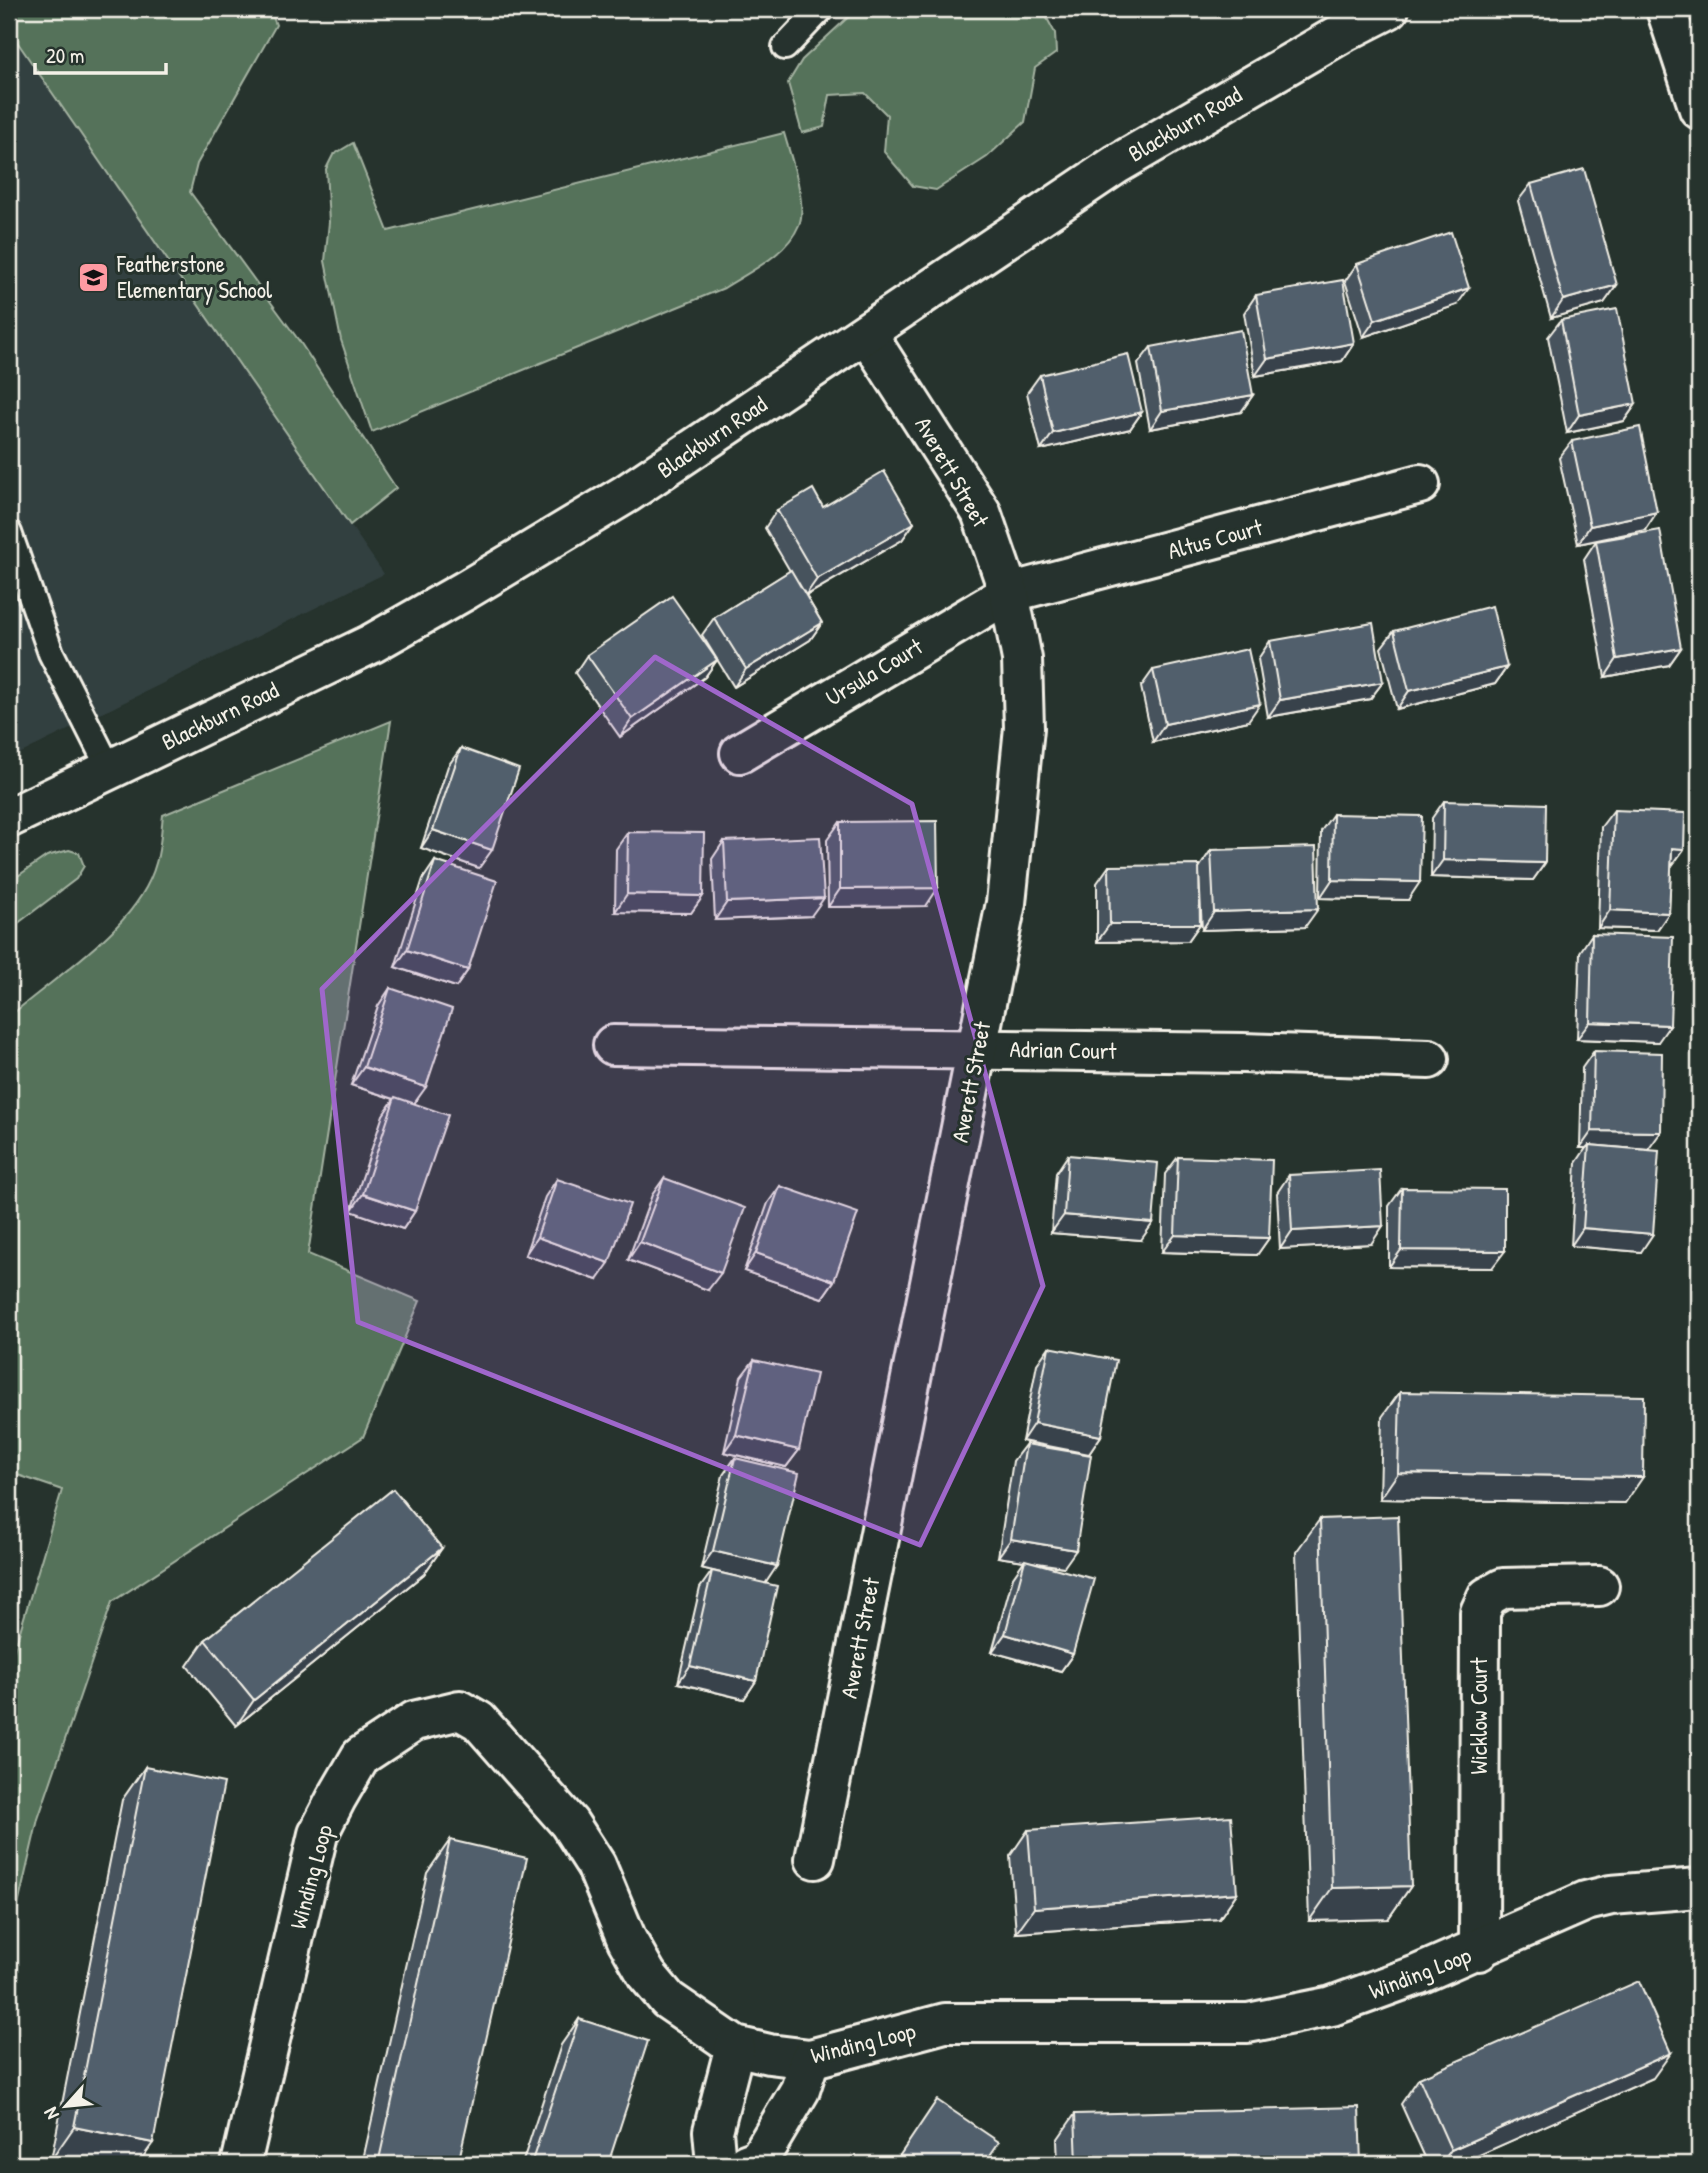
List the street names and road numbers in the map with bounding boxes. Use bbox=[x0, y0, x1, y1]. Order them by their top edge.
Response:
street label: Blackburn Road bbox=[1122, 79, 1247, 169]
street label: Blackburn Road bbox=[651, 388, 773, 485]
street label: Averett Street bbox=[908, 411, 997, 533]
street label: Altus Court bbox=[1164, 511, 1267, 566]
street label: Ursula Court bbox=[820, 630, 929, 713]
street label: Blackburn Road bbox=[156, 674, 283, 757]
street label: Averett Street bbox=[944, 1018, 998, 1145]
street label: Adrian Court bbox=[1009, 1033, 1118, 1066]
street label: Averett Street bbox=[833, 1574, 887, 1701]
street label: Wicklow Court bbox=[1463, 1656, 1494, 1774]
street label: Winding Loop bbox=[282, 1821, 339, 1932]
street label: Winding Loop bbox=[1364, 1939, 1475, 2006]
street label: Winding Loop bbox=[807, 2015, 919, 2070]

